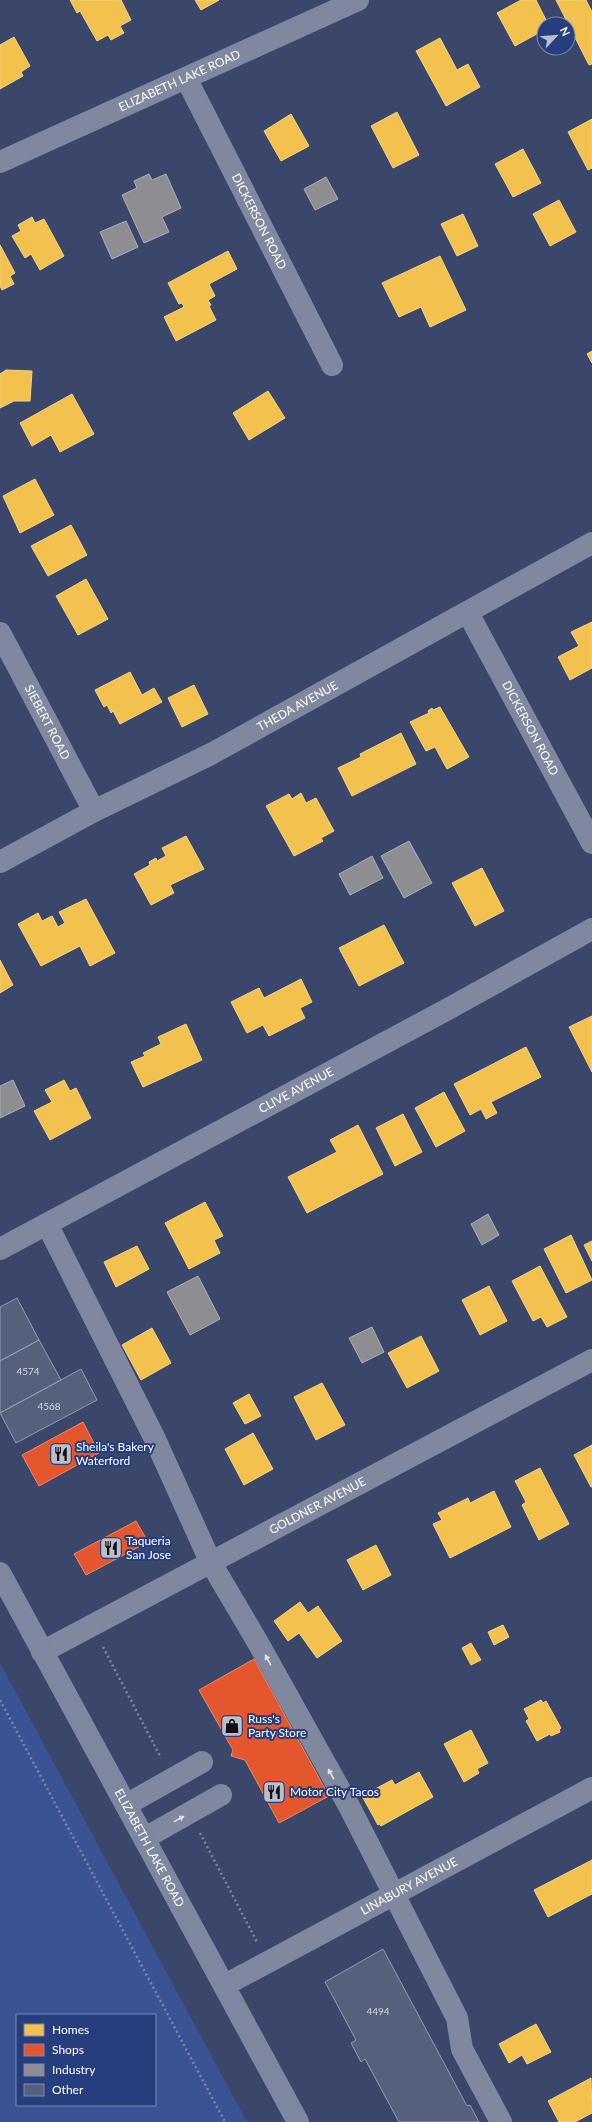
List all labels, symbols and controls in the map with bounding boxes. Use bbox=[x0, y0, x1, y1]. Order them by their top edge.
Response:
north arrow bbox=[536, 16, 576, 56]
text: N bbox=[558, 25, 573, 38]
street label: ELIZABETH LAKE ROAD bbox=[116, 46, 243, 114]
street label: DICKERSON ROAD bbox=[229, 171, 290, 272]
street label: THEDA AVENUE bbox=[254, 677, 340, 734]
street label: DICKERSON ROAD bbox=[499, 678, 562, 778]
street label: SIEBERT ROAD bbox=[22, 682, 74, 762]
street label: CLIVE AVENUE bbox=[256, 1064, 336, 1116]
house number: 4574 bbox=[16, 1365, 40, 1377]
house number: 4568 bbox=[37, 1400, 61, 1412]
place label: Sheila's Bakery Waterford bbox=[76, 1439, 155, 1468]
restaurant icon: Sheila's Bakery Waterford bbox=[48, 1441, 74, 1467]
street label: GOLDNER AVENUE bbox=[266, 1473, 368, 1537]
place label: Taqueria San Jose bbox=[126, 1533, 171, 1562]
restaurant icon: Taqueria San Jose bbox=[98, 1535, 124, 1561]
one-way arrow bbox=[264, 1655, 271, 1666]
place label: Russ's Party Store bbox=[248, 1711, 306, 1740]
shop icon: Russ's Party Store bbox=[219, 1713, 245, 1739]
one-way arrow bbox=[328, 1768, 335, 1780]
restaurant icon: Motor City Tacos bbox=[261, 1779, 287, 1805]
place label: Motor City Tacos bbox=[290, 1784, 379, 1799]
street label: ELIZABETH LAKE ROAD bbox=[112, 1786, 188, 1910]
one-way arrow bbox=[173, 1816, 185, 1823]
street label: LINABURY AVENUE bbox=[358, 1854, 460, 1918]
house number: 4494 bbox=[366, 2005, 390, 2017]
legend bbox=[16, 2014, 156, 2106]
text: Homes bbox=[52, 2022, 89, 2037]
text: Shops bbox=[52, 2042, 84, 2057]
text: Industry bbox=[52, 2062, 96, 2077]
text: Other bbox=[52, 2082, 84, 2097]

